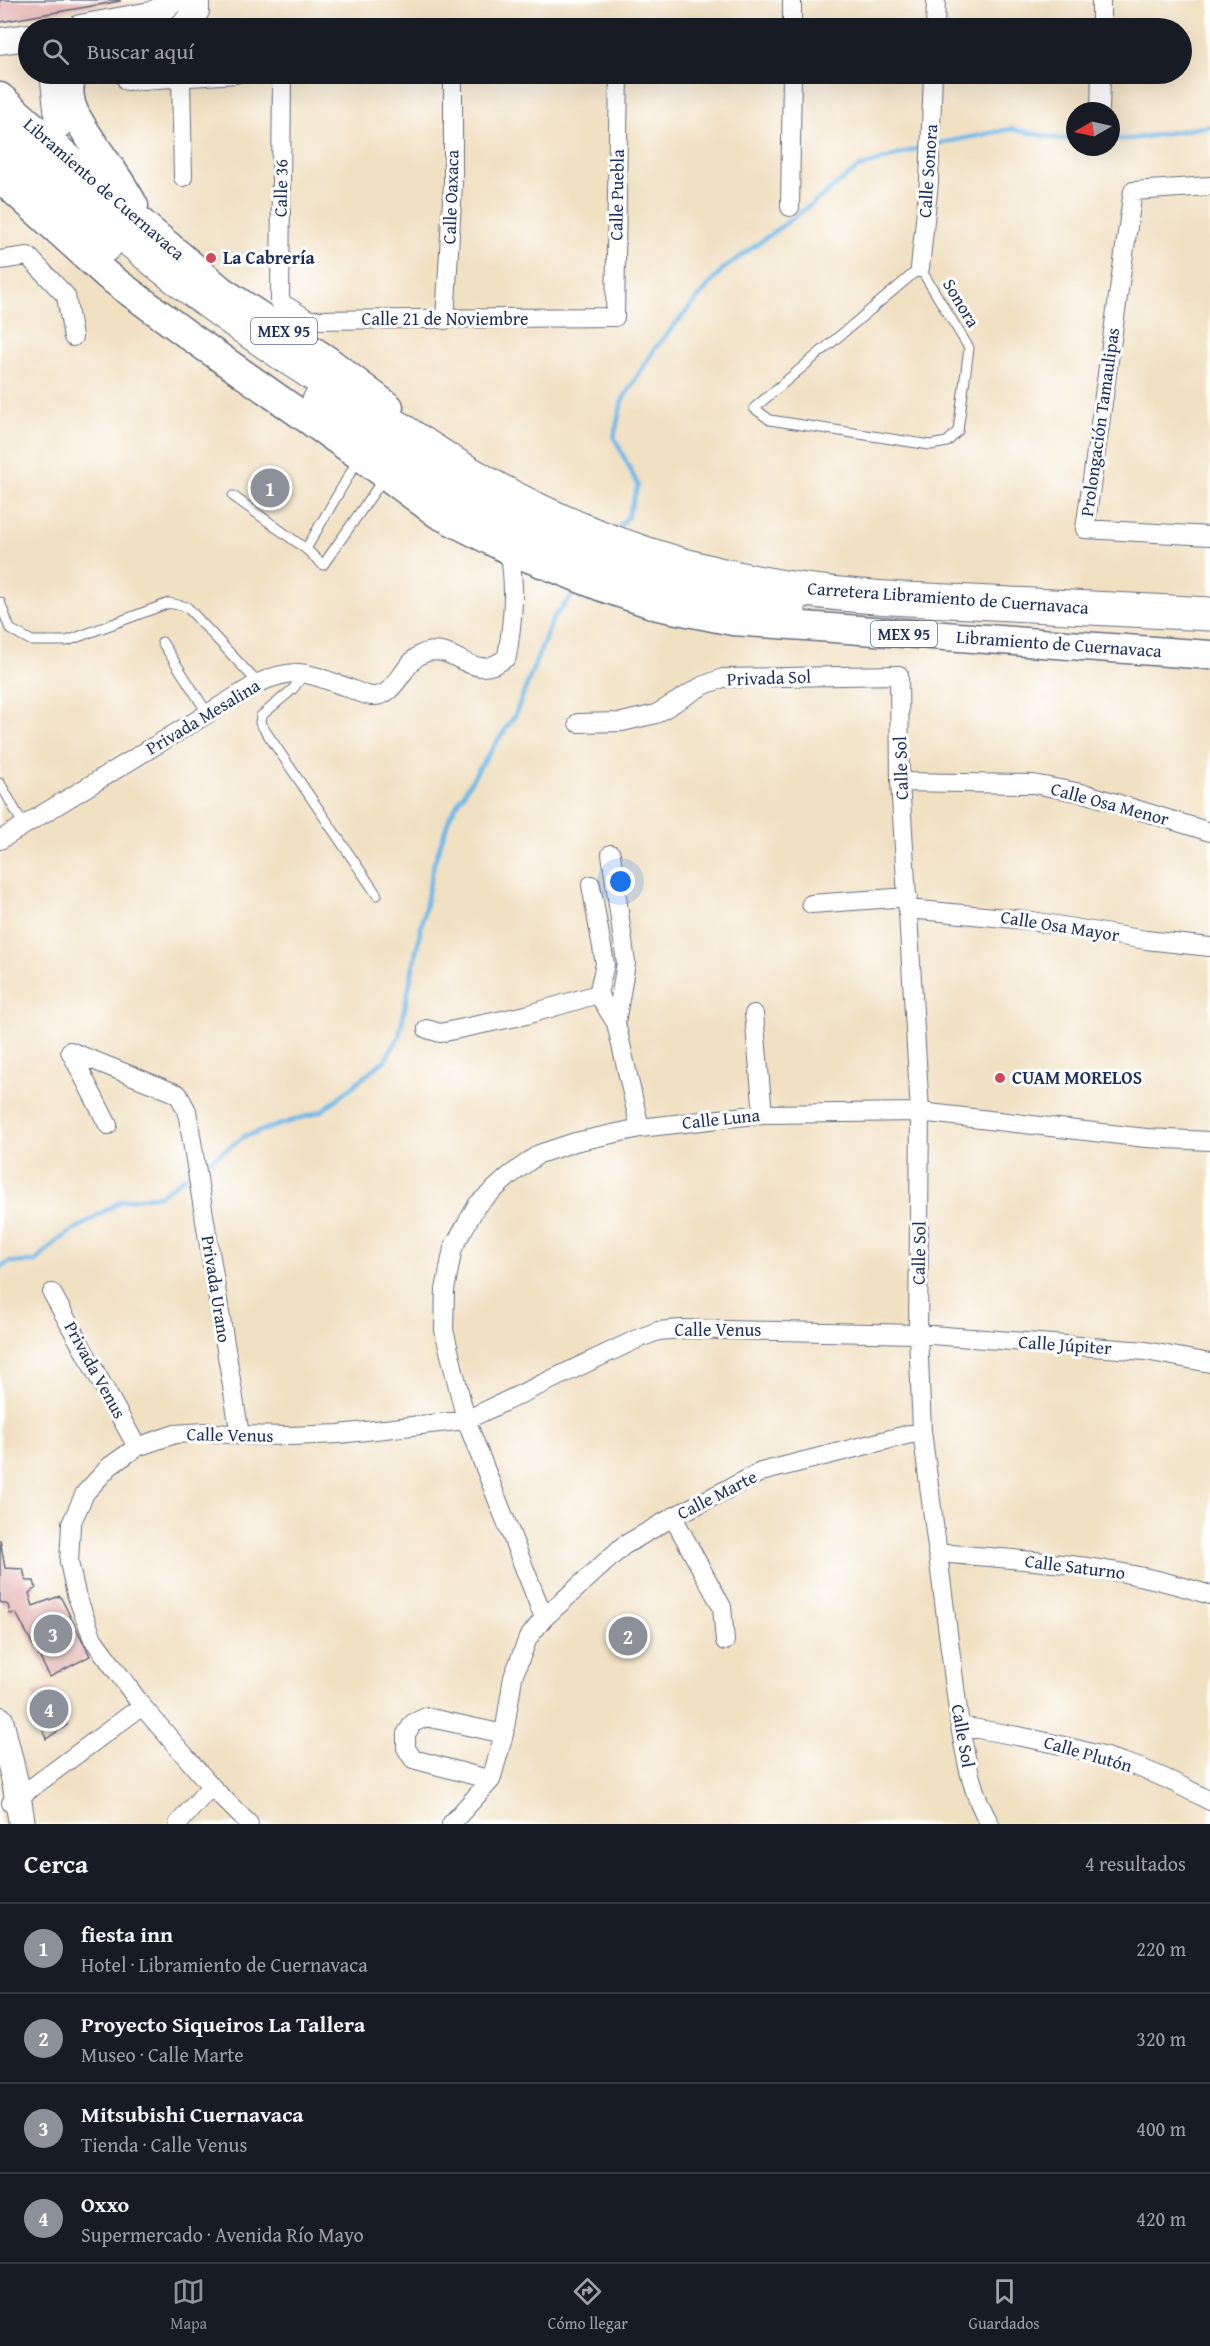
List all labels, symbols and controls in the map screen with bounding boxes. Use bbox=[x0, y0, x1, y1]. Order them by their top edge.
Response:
search box bbox=[18, 18, 1192, 84]
icon: search bbox=[39, 35, 72, 68]
text: Buscar aquí bbox=[87, 35, 194, 67]
north arrow bbox=[1066, 102, 1120, 156]
street label: Libramiento de Cuernavaca bbox=[18, 111, 191, 267]
street label: Calle Sonora bbox=[911, 123, 944, 219]
street label: Calle Puebla bbox=[602, 148, 631, 241]
street label: Calle Oaxaca bbox=[435, 149, 466, 245]
street label: Calle 36 bbox=[266, 159, 295, 217]
place label: La Cabrería bbox=[223, 244, 315, 271]
marker: La Cabrería bbox=[204, 251, 218, 265]
street label: Sonora bbox=[936, 273, 987, 333]
street label: Calle 21 de Noviembre bbox=[362, 305, 528, 332]
road number: MEX 95 bbox=[251, 318, 317, 344]
street label: Prolongación Tamaulipas bbox=[1073, 326, 1126, 518]
pin: 1 bbox=[250, 466, 290, 510]
street label: Carretera Libramiento de Cuernavaca bbox=[806, 574, 1090, 621]
road number: MEX 95 bbox=[871, 621, 937, 647]
street label: Libramiento de Cuernavaca bbox=[955, 623, 1163, 664]
street label: Privada Sol bbox=[726, 663, 812, 692]
street label: Privada Mesalina bbox=[141, 672, 265, 761]
street label: Calle Sol bbox=[886, 736, 915, 800]
street label: Calle Osa Menor bbox=[1048, 775, 1173, 832]
your location bbox=[606, 867, 635, 896]
street label: Calle Osa Mayor bbox=[999, 903, 1122, 948]
place label: CUAM MORELOS bbox=[1012, 1064, 1142, 1091]
marker: CUAM MORELOS bbox=[993, 1071, 1007, 1085]
street label: Calle Luna bbox=[681, 1101, 762, 1136]
street label: Calle Sol bbox=[904, 1221, 933, 1285]
street label: Privada Urano bbox=[195, 1233, 238, 1344]
street label: Privada Venus bbox=[58, 1316, 133, 1423]
street label: Calle Venus bbox=[675, 1316, 761, 1343]
street label: Calle Júpiter bbox=[1018, 1328, 1113, 1361]
street label: Calle Venus bbox=[186, 1420, 274, 1449]
street label: Calle Marte bbox=[672, 1463, 761, 1526]
street label: Calle Saturno bbox=[1023, 1547, 1127, 1586]
pin: 3 bbox=[34, 1612, 72, 1656]
pin: 2 bbox=[608, 1614, 648, 1658]
pin: 4 bbox=[29, 1686, 68, 1732]
street label: Calle Sol bbox=[945, 1702, 982, 1770]
street label: Calle Plutón bbox=[1041, 1728, 1136, 1779]
text: Cerca bbox=[24, 1844, 88, 1883]
text: 4 resultados bbox=[1085, 1849, 1186, 1878]
text: fiesta inn bbox=[81, 1918, 173, 1950]
text: 1 bbox=[38, 1934, 49, 1963]
text: 220 m bbox=[1136, 1934, 1186, 1963]
text: Hotel · Libramiento de Cuernavaca bbox=[81, 1950, 368, 1979]
text: Proyecto Siqueiros La Tallera bbox=[81, 2008, 365, 2040]
text: 2 bbox=[38, 2024, 49, 2053]
text: 320 m bbox=[1136, 2024, 1186, 2053]
text: Museo · Calle Marte bbox=[81, 2040, 244, 2069]
text: Mitsubishi Cuernavaca bbox=[81, 2098, 304, 2130]
text: 3 bbox=[38, 2114, 49, 2143]
text: 400 m bbox=[1136, 2114, 1186, 2143]
text: Tienda · Calle Venus bbox=[81, 2130, 247, 2159]
text: Oxxo bbox=[81, 2188, 129, 2220]
text: 4 bbox=[38, 2204, 49, 2233]
text: 420 m bbox=[1136, 2204, 1186, 2233]
text: Supermercado · Avenida Río Mayo bbox=[81, 2220, 364, 2249]
tab: Mapa bbox=[170, 2275, 207, 2335]
tab: Cómo llegar bbox=[548, 2275, 628, 2335]
tab: Guardados bbox=[968, 2275, 1040, 2335]

